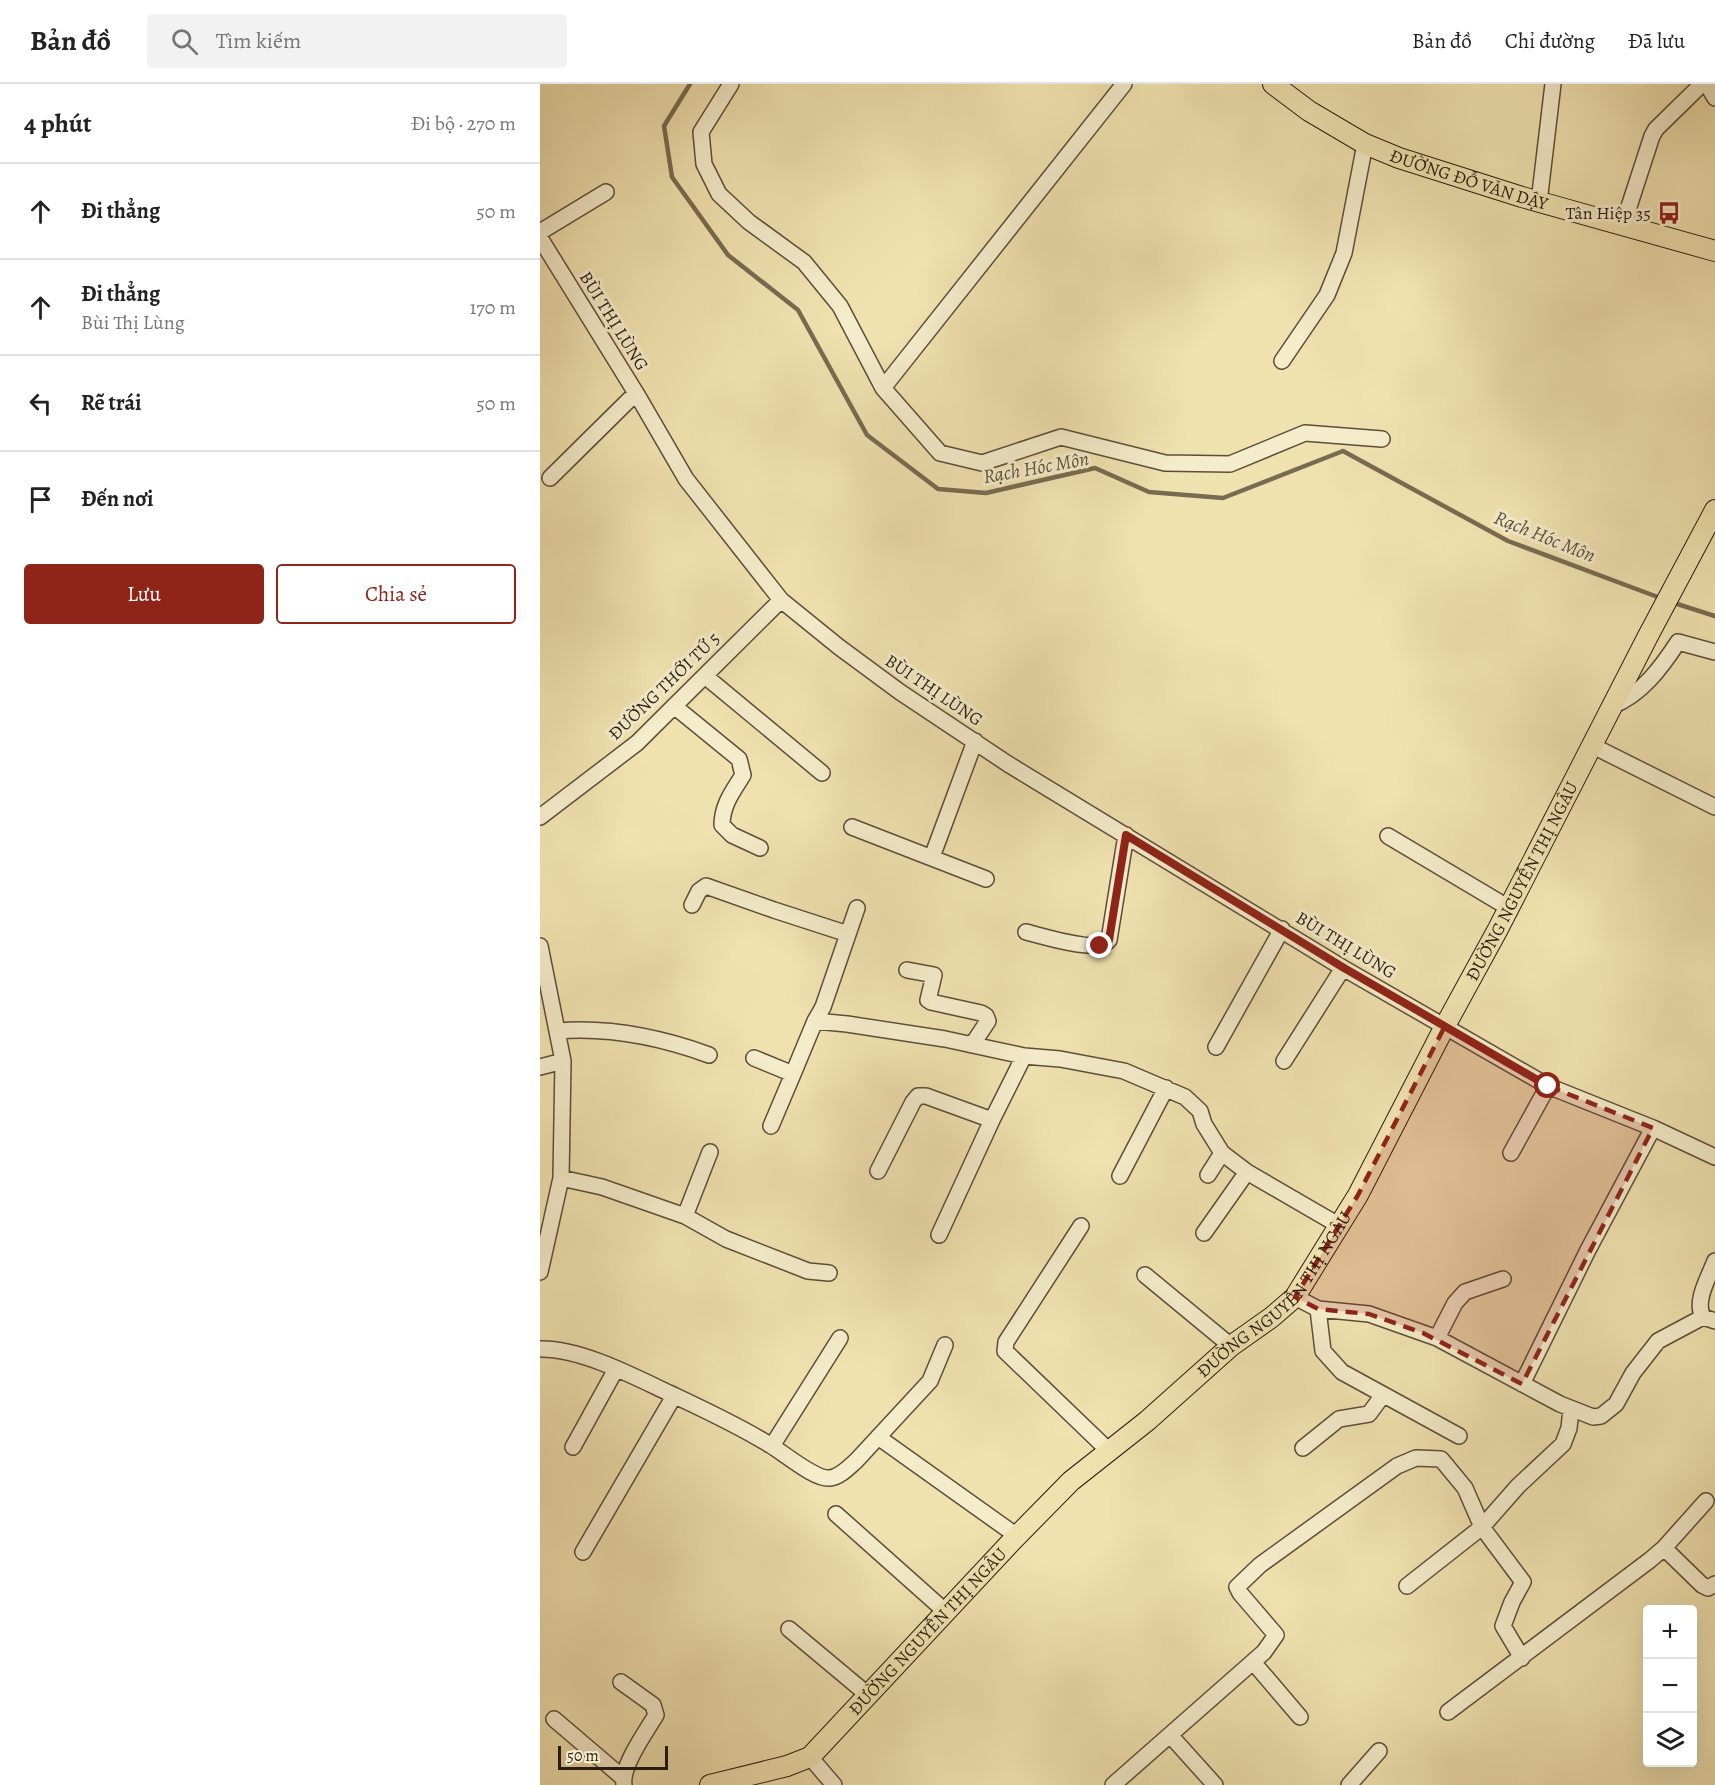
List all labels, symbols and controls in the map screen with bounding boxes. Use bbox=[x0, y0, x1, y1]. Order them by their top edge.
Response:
search box bbox=[147, 14, 567, 68]
text: Bản đồ bbox=[30, 22, 111, 60]
icon: search bbox=[168, 25, 201, 58]
text: Tìm kiếm bbox=[216, 26, 301, 56]
text: Bản đồ bbox=[1412, 27, 1472, 55]
text: Chỉ đường bbox=[1505, 27, 1595, 55]
text: Đã lưu bbox=[1628, 27, 1685, 55]
text: 4 phút bbox=[24, 106, 92, 141]
text: Đi bộ · 270 m bbox=[411, 110, 516, 137]
street label: ĐƯỜNG ĐỖ VĂN DẬY bbox=[1386, 143, 1552, 216]
icon: ahead bbox=[24, 195, 57, 228]
text: Đi thẳng bbox=[81, 196, 160, 226]
text: 50 m bbox=[476, 198, 516, 225]
bus stop icon: Tân Hiệp 35 bbox=[1656, 200, 1682, 226]
place label: Tân Hiệp 35 bbox=[1565, 201, 1651, 225]
street label: BÙI THỊ LÙNG bbox=[574, 267, 654, 375]
text: Đi thẳng bbox=[81, 279, 160, 309]
icon: ahead bbox=[24, 291, 57, 324]
text: 170 m bbox=[470, 294, 516, 321]
text: Bùi Thị Lùng bbox=[81, 309, 185, 336]
icon: left bbox=[24, 387, 57, 420]
text: Rẽ trái bbox=[81, 388, 142, 418]
text: 50 m bbox=[476, 390, 516, 417]
water label: Rạch Hóc Môn bbox=[981, 445, 1091, 490]
icon: arrive bbox=[24, 483, 57, 516]
text: Đến nơi bbox=[81, 484, 153, 514]
water label: Rạch Hóc Môn bbox=[1490, 504, 1599, 569]
button: Lưu bbox=[24, 564, 264, 624]
button: Chia sẻ bbox=[276, 564, 516, 624]
street label: ĐƯỜNG THỚI TỨ 5 bbox=[603, 627, 725, 745]
street label: BÙI THỊ LÙNG bbox=[881, 648, 987, 732]
street label: ĐƯỜNG NGUYỄN THỊ NGÂU bbox=[1460, 777, 1584, 985]
street label: BÙI THỊ LÙNG bbox=[1291, 906, 1401, 984]
route end bbox=[1086, 932, 1112, 958]
route start bbox=[1534, 1072, 1560, 1098]
street label: ĐƯỜNG NGUYỄN THỊ NGÂU bbox=[1192, 1207, 1357, 1383]
street label: ĐƯỜNG NGUYỄN THỊ NGÂU bbox=[843, 1542, 1012, 1721]
map controls bbox=[1643, 1605, 1697, 1767]
button: + bbox=[1643, 1605, 1697, 1659]
button: − bbox=[1643, 1659, 1697, 1713]
button: layers bbox=[1643, 1713, 1697, 1767]
scale bar bbox=[558, 1743, 668, 1770]
text: 50 m bbox=[567, 1745, 599, 1767]

